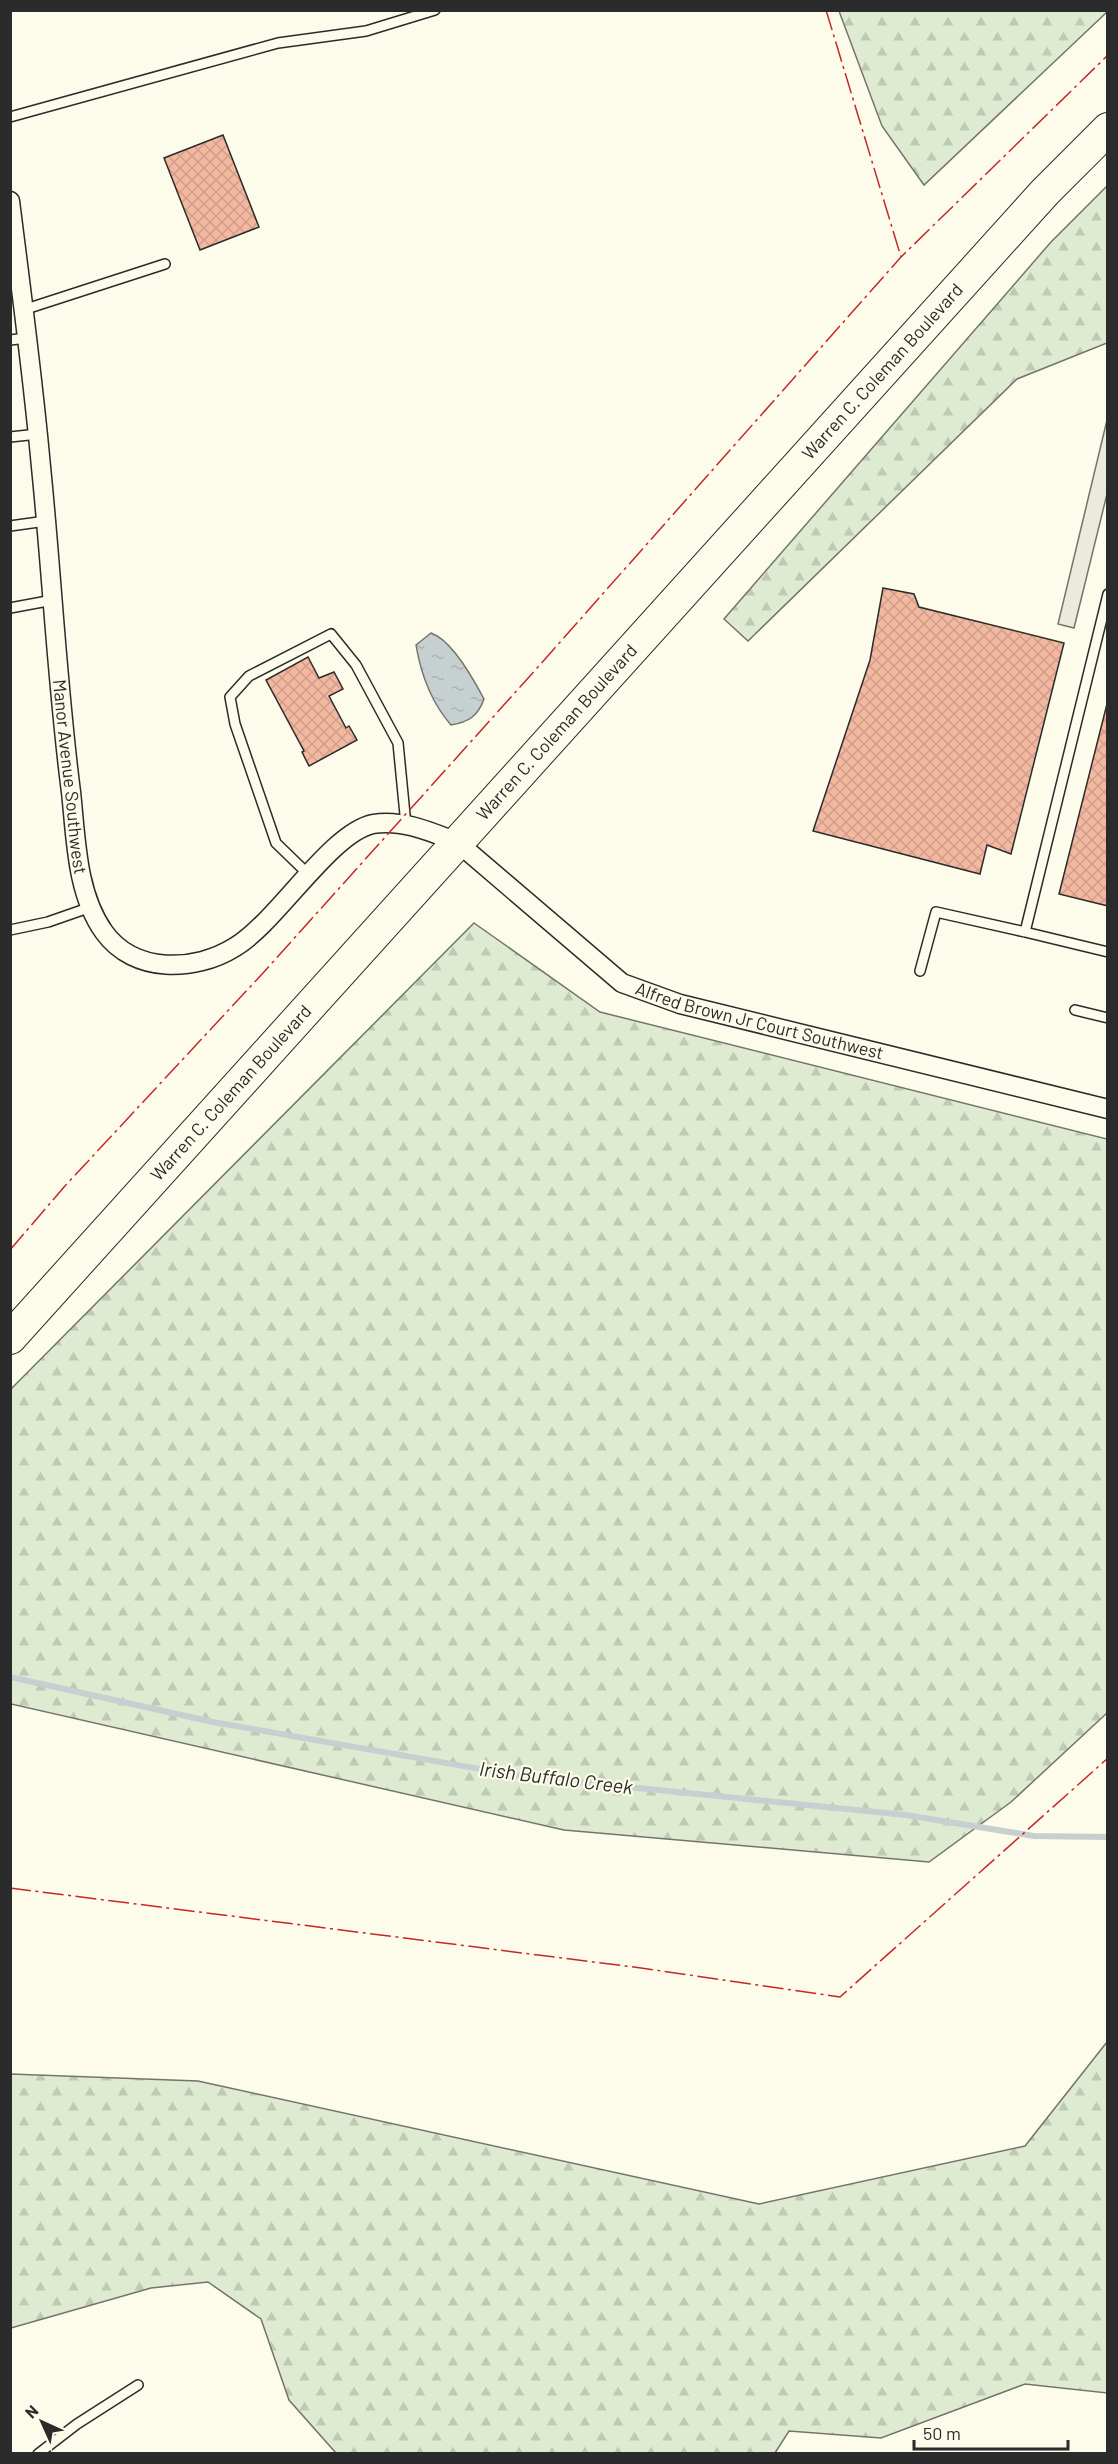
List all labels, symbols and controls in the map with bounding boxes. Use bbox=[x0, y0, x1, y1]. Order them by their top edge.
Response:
street label: Warren C. Coleman Boulevard bbox=[797, 279, 967, 464]
street label: Warren C. Coleman Boulevard bbox=[471, 639, 641, 824]
street label: Manor Avenue Southwest bbox=[49, 678, 92, 876]
street label: Alfred Brown Jr Court Southwest bbox=[633, 977, 886, 1064]
street label: Warren C. Coleman Boulevard bbox=[145, 1000, 316, 1185]
water label: Irish Buffalo Creek bbox=[478, 1756, 635, 1798]
north arrow bbox=[12, 2392, 72, 2452]
text: N bbox=[21, 2401, 42, 2422]
scale bar bbox=[914, 2413, 1068, 2451]
text: 50 m bbox=[923, 2422, 961, 2444]

